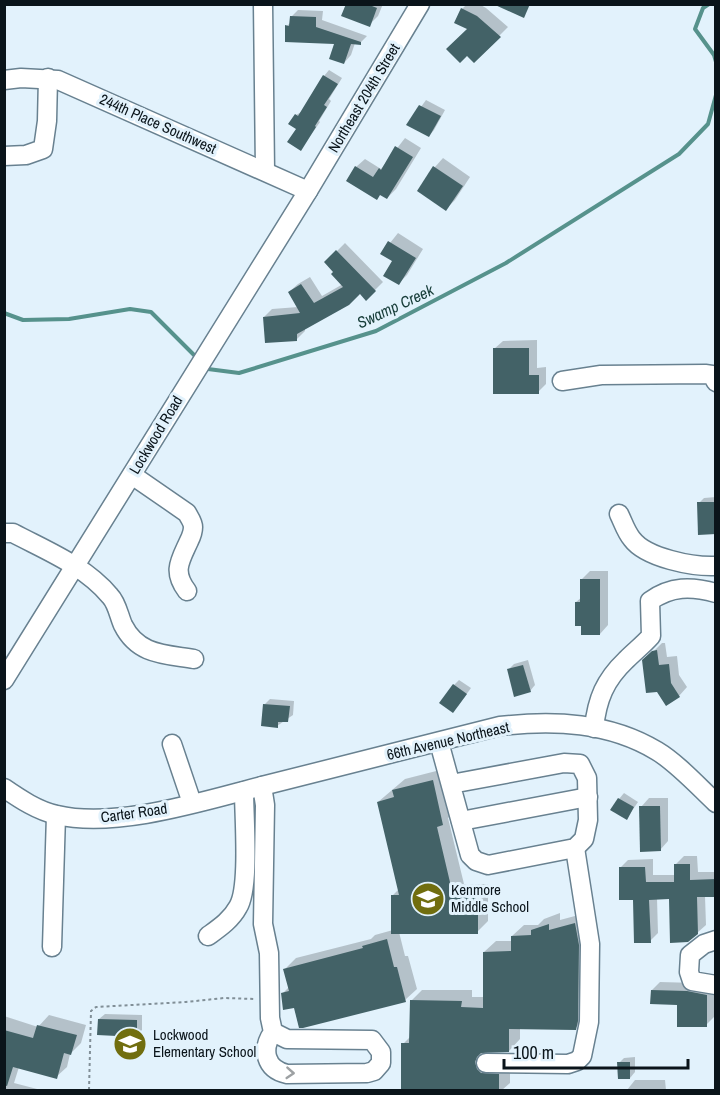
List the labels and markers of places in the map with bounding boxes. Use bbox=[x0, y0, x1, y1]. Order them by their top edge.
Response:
place label: Kenmore Middle School bbox=[451, 879, 529, 917]
school or university icon: Kenmore Middle School bbox=[410, 881, 446, 917]
place label: Lockwood Elementary School bbox=[153, 1024, 256, 1062]
school or university icon: Lockwood Elementary School bbox=[112, 1026, 148, 1062]

